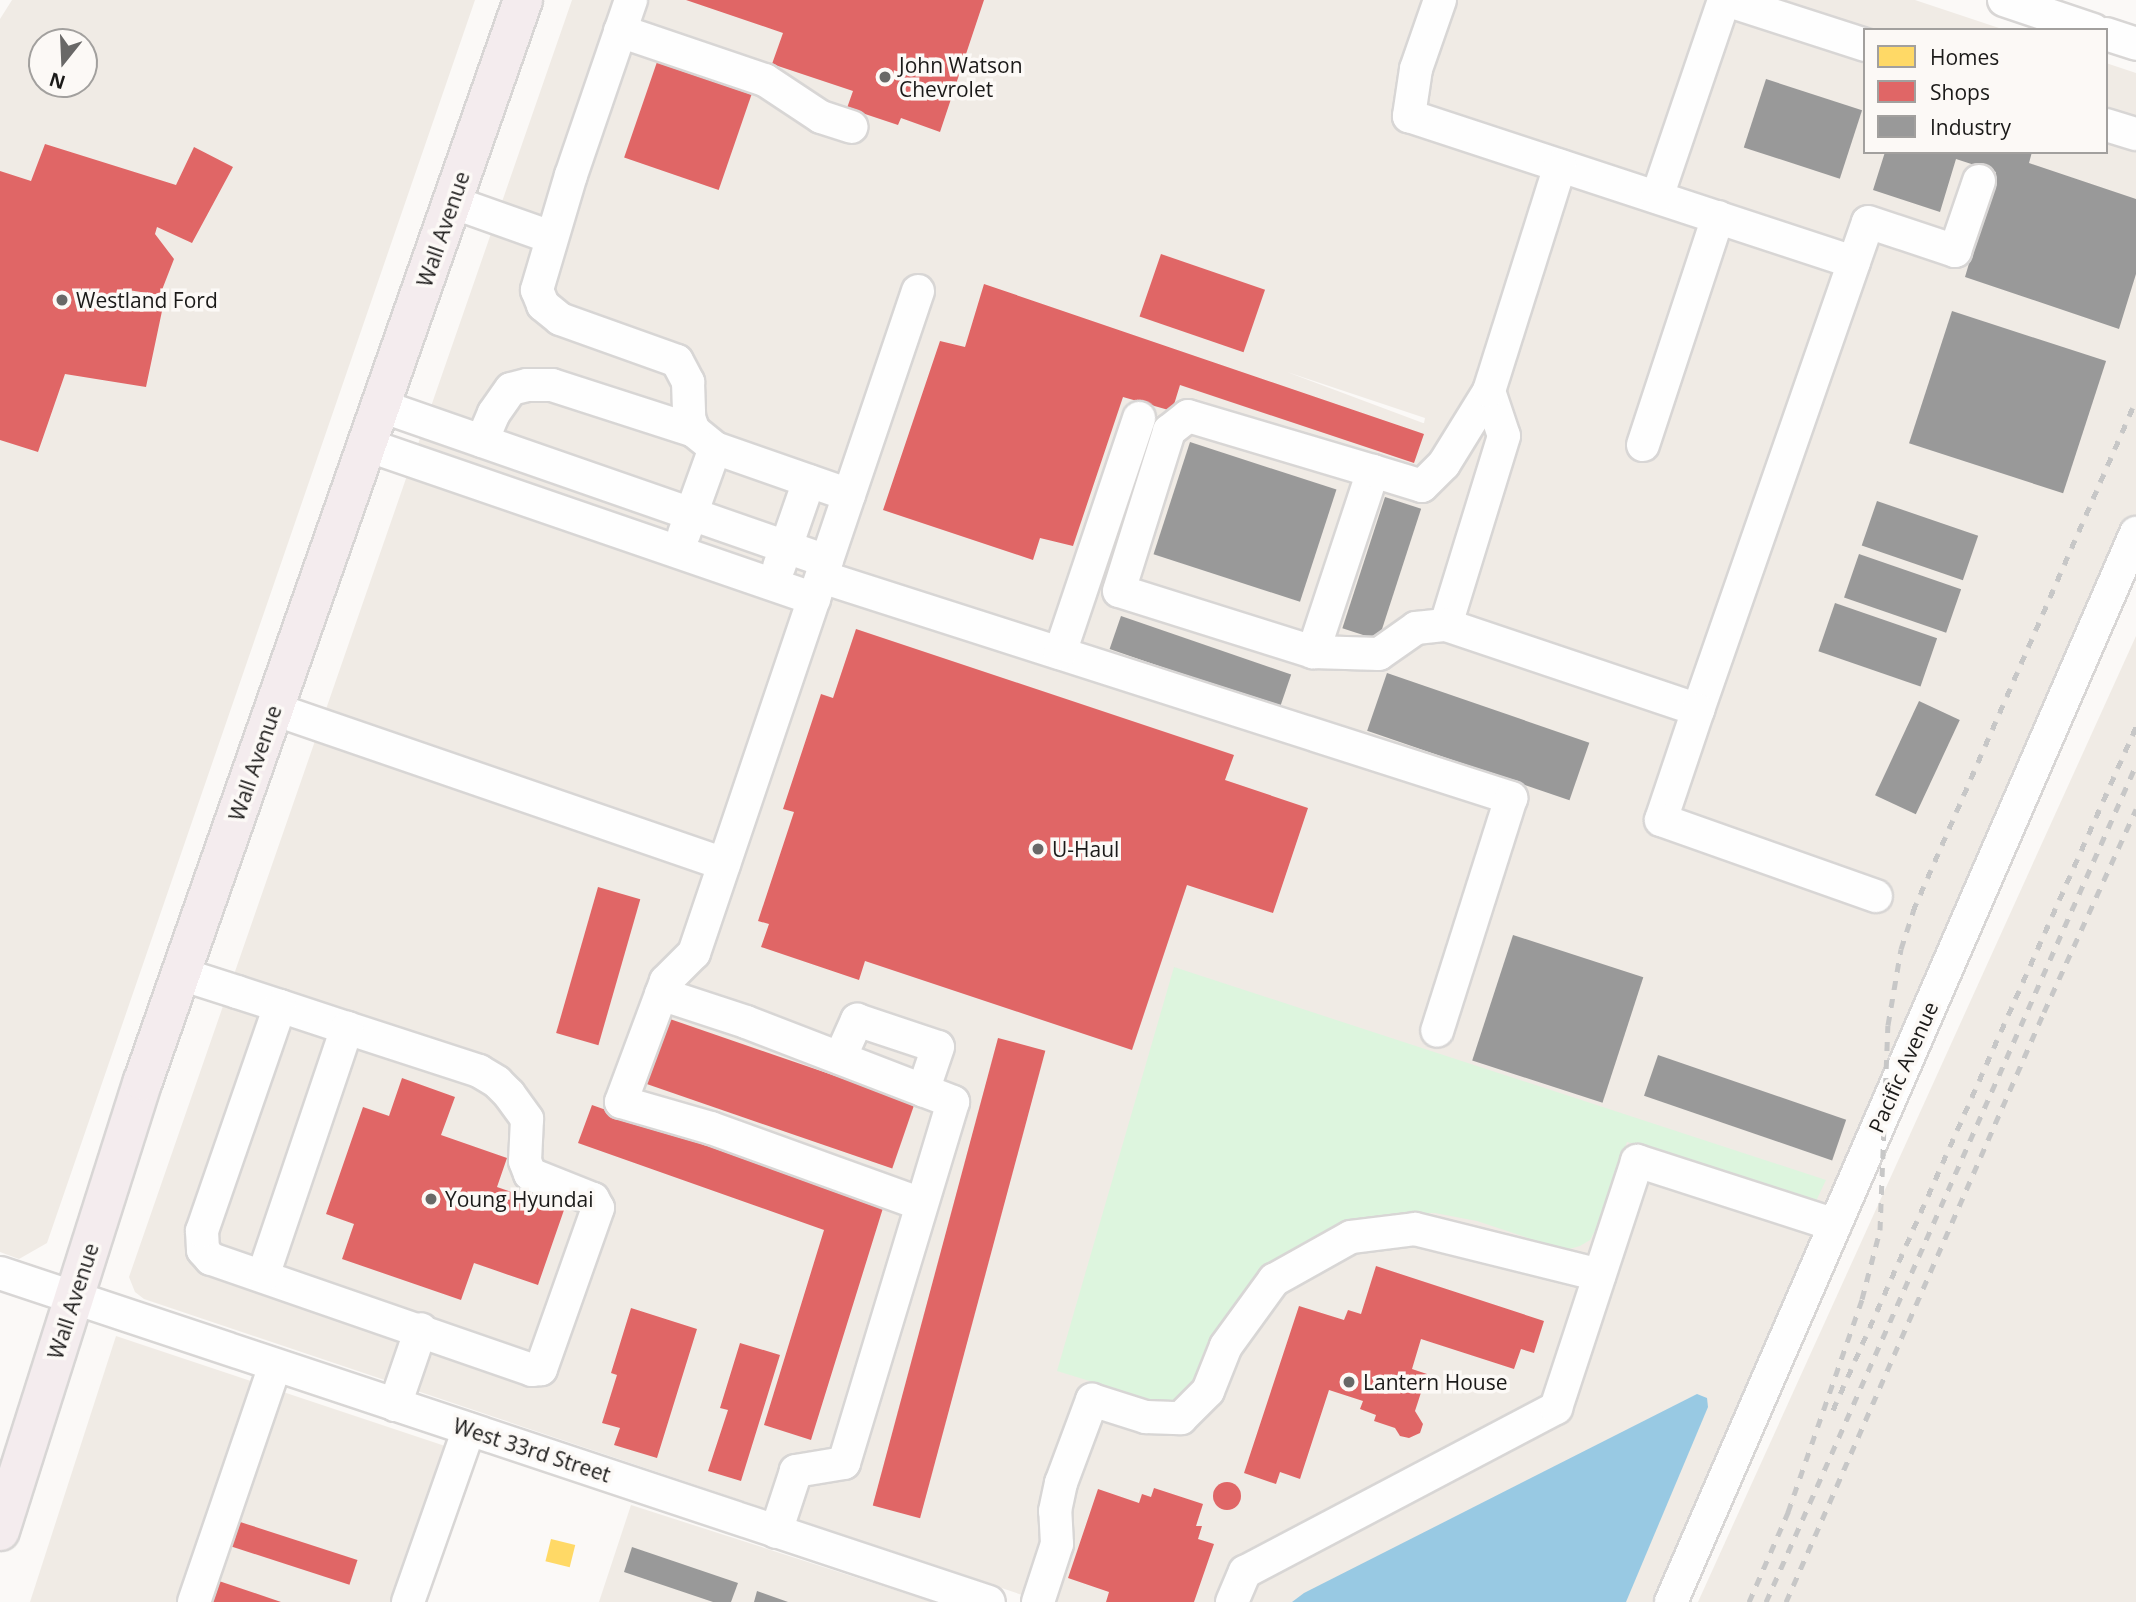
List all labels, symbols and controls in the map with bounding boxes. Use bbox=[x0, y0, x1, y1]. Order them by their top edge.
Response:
north arrow bbox=[28, 28, 98, 98]
legend bbox=[1863, 28, 2108, 154]
text: Homes bbox=[1930, 43, 1999, 71]
place label: John Watson Chevrolet bbox=[899, 52, 1023, 102]
text: N bbox=[46, 66, 69, 96]
marker: John Watson Chevrolet bbox=[877, 69, 893, 85]
text: Shops bbox=[1930, 78, 1990, 106]
text: Industry bbox=[1930, 113, 2011, 141]
street label: Wall Avenue bbox=[412, 168, 474, 290]
place label: Westland Ford bbox=[76, 287, 218, 313]
marker: Westland Ford bbox=[54, 292, 70, 308]
street label: Wall Avenue bbox=[224, 702, 286, 824]
place label: U-Haul bbox=[1052, 836, 1119, 862]
marker: U-Haul bbox=[1030, 841, 1046, 857]
street label: Pacific Avenue bbox=[1863, 998, 1943, 1136]
place label: Young Hyundai bbox=[445, 1186, 594, 1212]
marker: Young Hyundai bbox=[423, 1191, 439, 1207]
street label: Wall Avenue bbox=[42, 1240, 104, 1362]
place label: Lantern House bbox=[1363, 1369, 1507, 1395]
marker: Lantern House bbox=[1341, 1374, 1357, 1390]
street label: West 33rd Street bbox=[450, 1413, 614, 1487]

